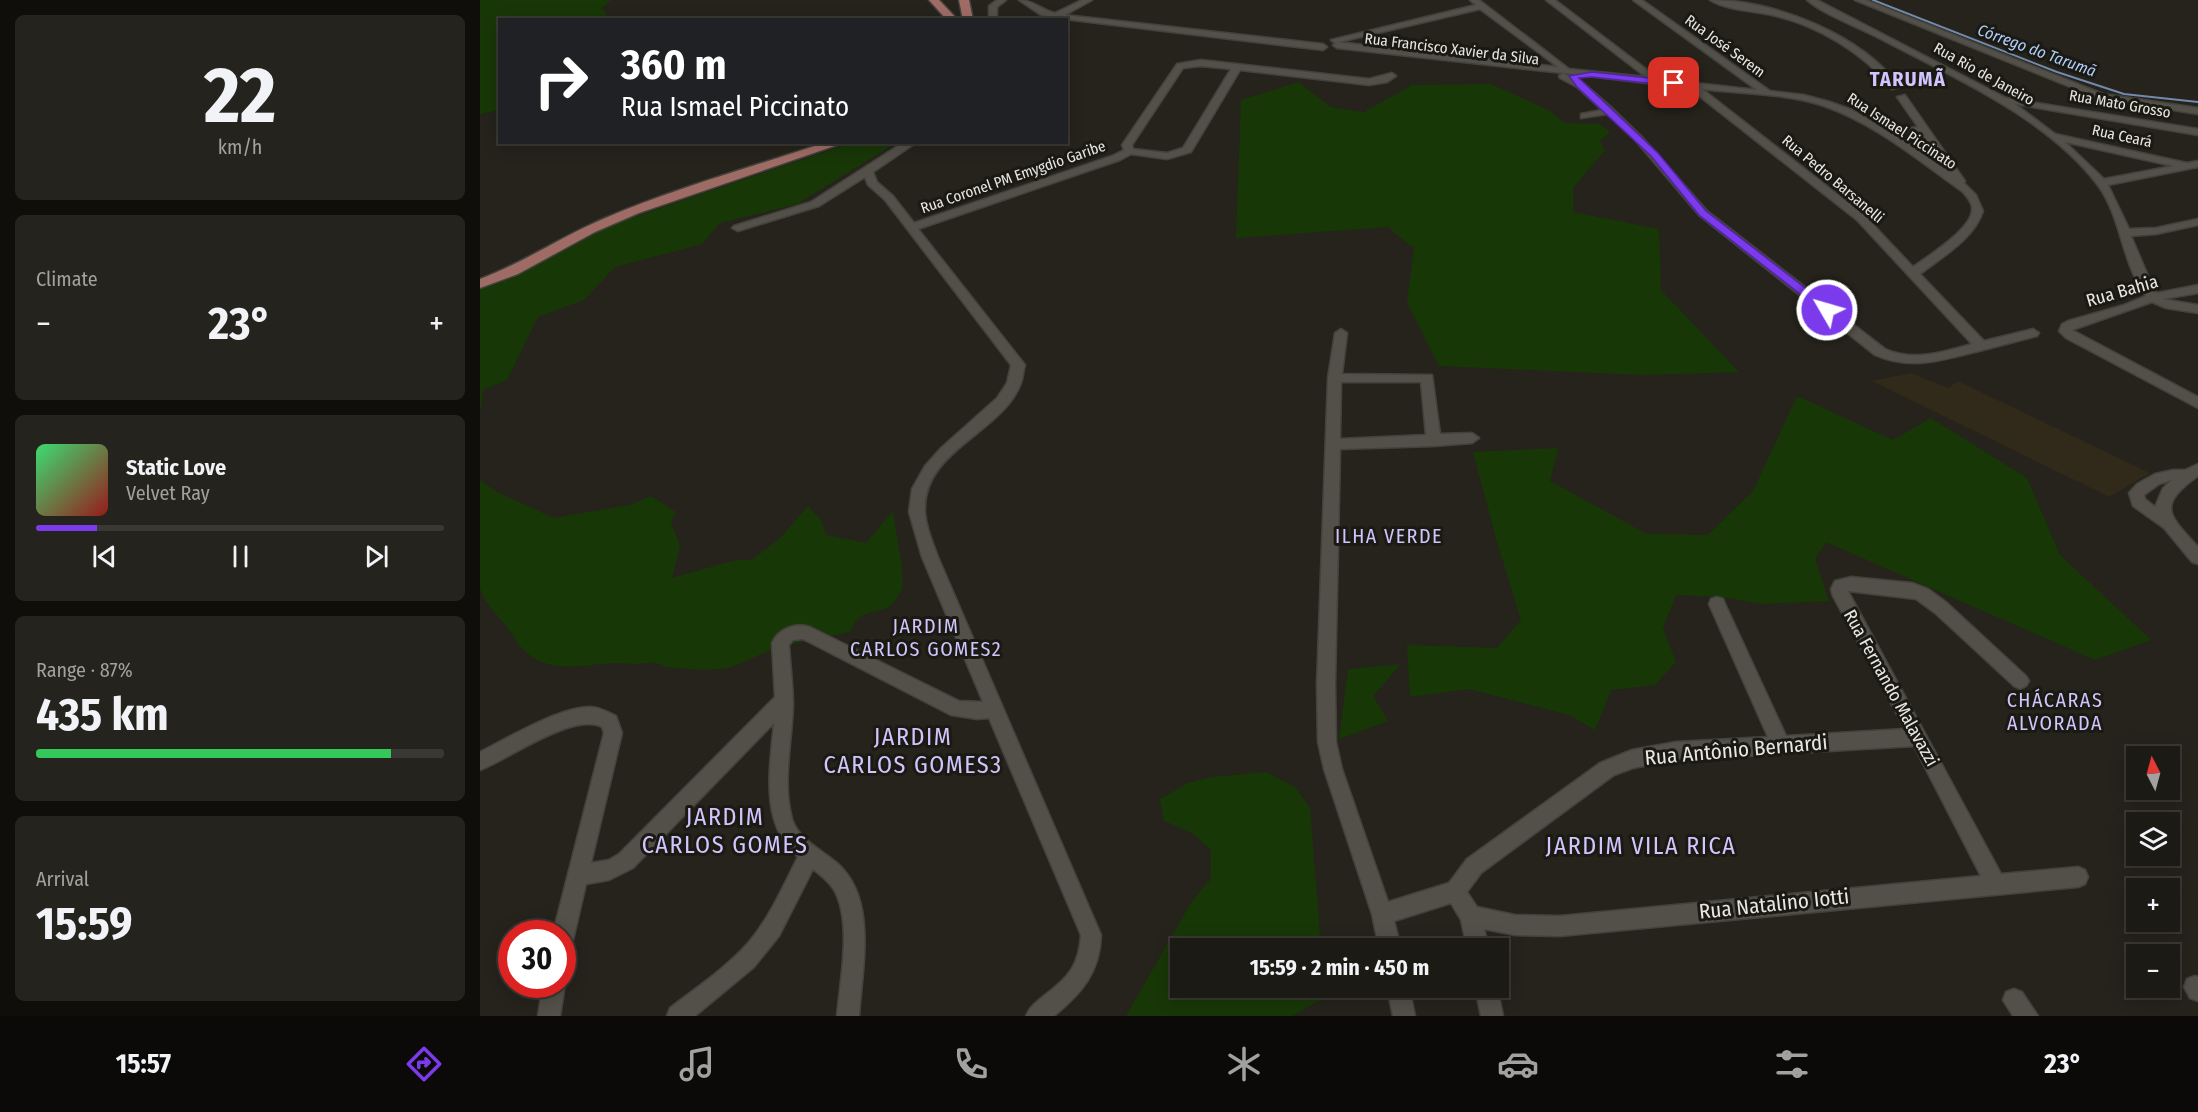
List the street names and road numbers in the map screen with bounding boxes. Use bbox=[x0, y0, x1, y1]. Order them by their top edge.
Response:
street label: Rua José Serem bbox=[1681, 11, 1769, 81]
street label: Rua Francisco Xavier da Silva bbox=[1364, 29, 1540, 69]
street label: Rua Rio de Janeiro bbox=[1930, 39, 2038, 109]
street label: Rua Mato Grosso bbox=[2068, 86, 2172, 122]
street label: Rua Ismael Piccinato bbox=[1844, 89, 1960, 173]
street label: Rua Ceará bbox=[2090, 121, 2154, 151]
street label: Rua Pedro Barsanelli bbox=[1778, 131, 1888, 227]
street label: Rua Coronel PM Emygdio Garibe bbox=[918, 137, 1108, 217]
street label: Rua Bahia bbox=[2083, 270, 2161, 312]
street label: Rua Fernando Malavazzi bbox=[1839, 606, 1943, 770]
street label: Rua Antônio Bernardi bbox=[1643, 729, 1829, 771]
street label: Rua Natalino Iotti bbox=[1698, 883, 1850, 925]

